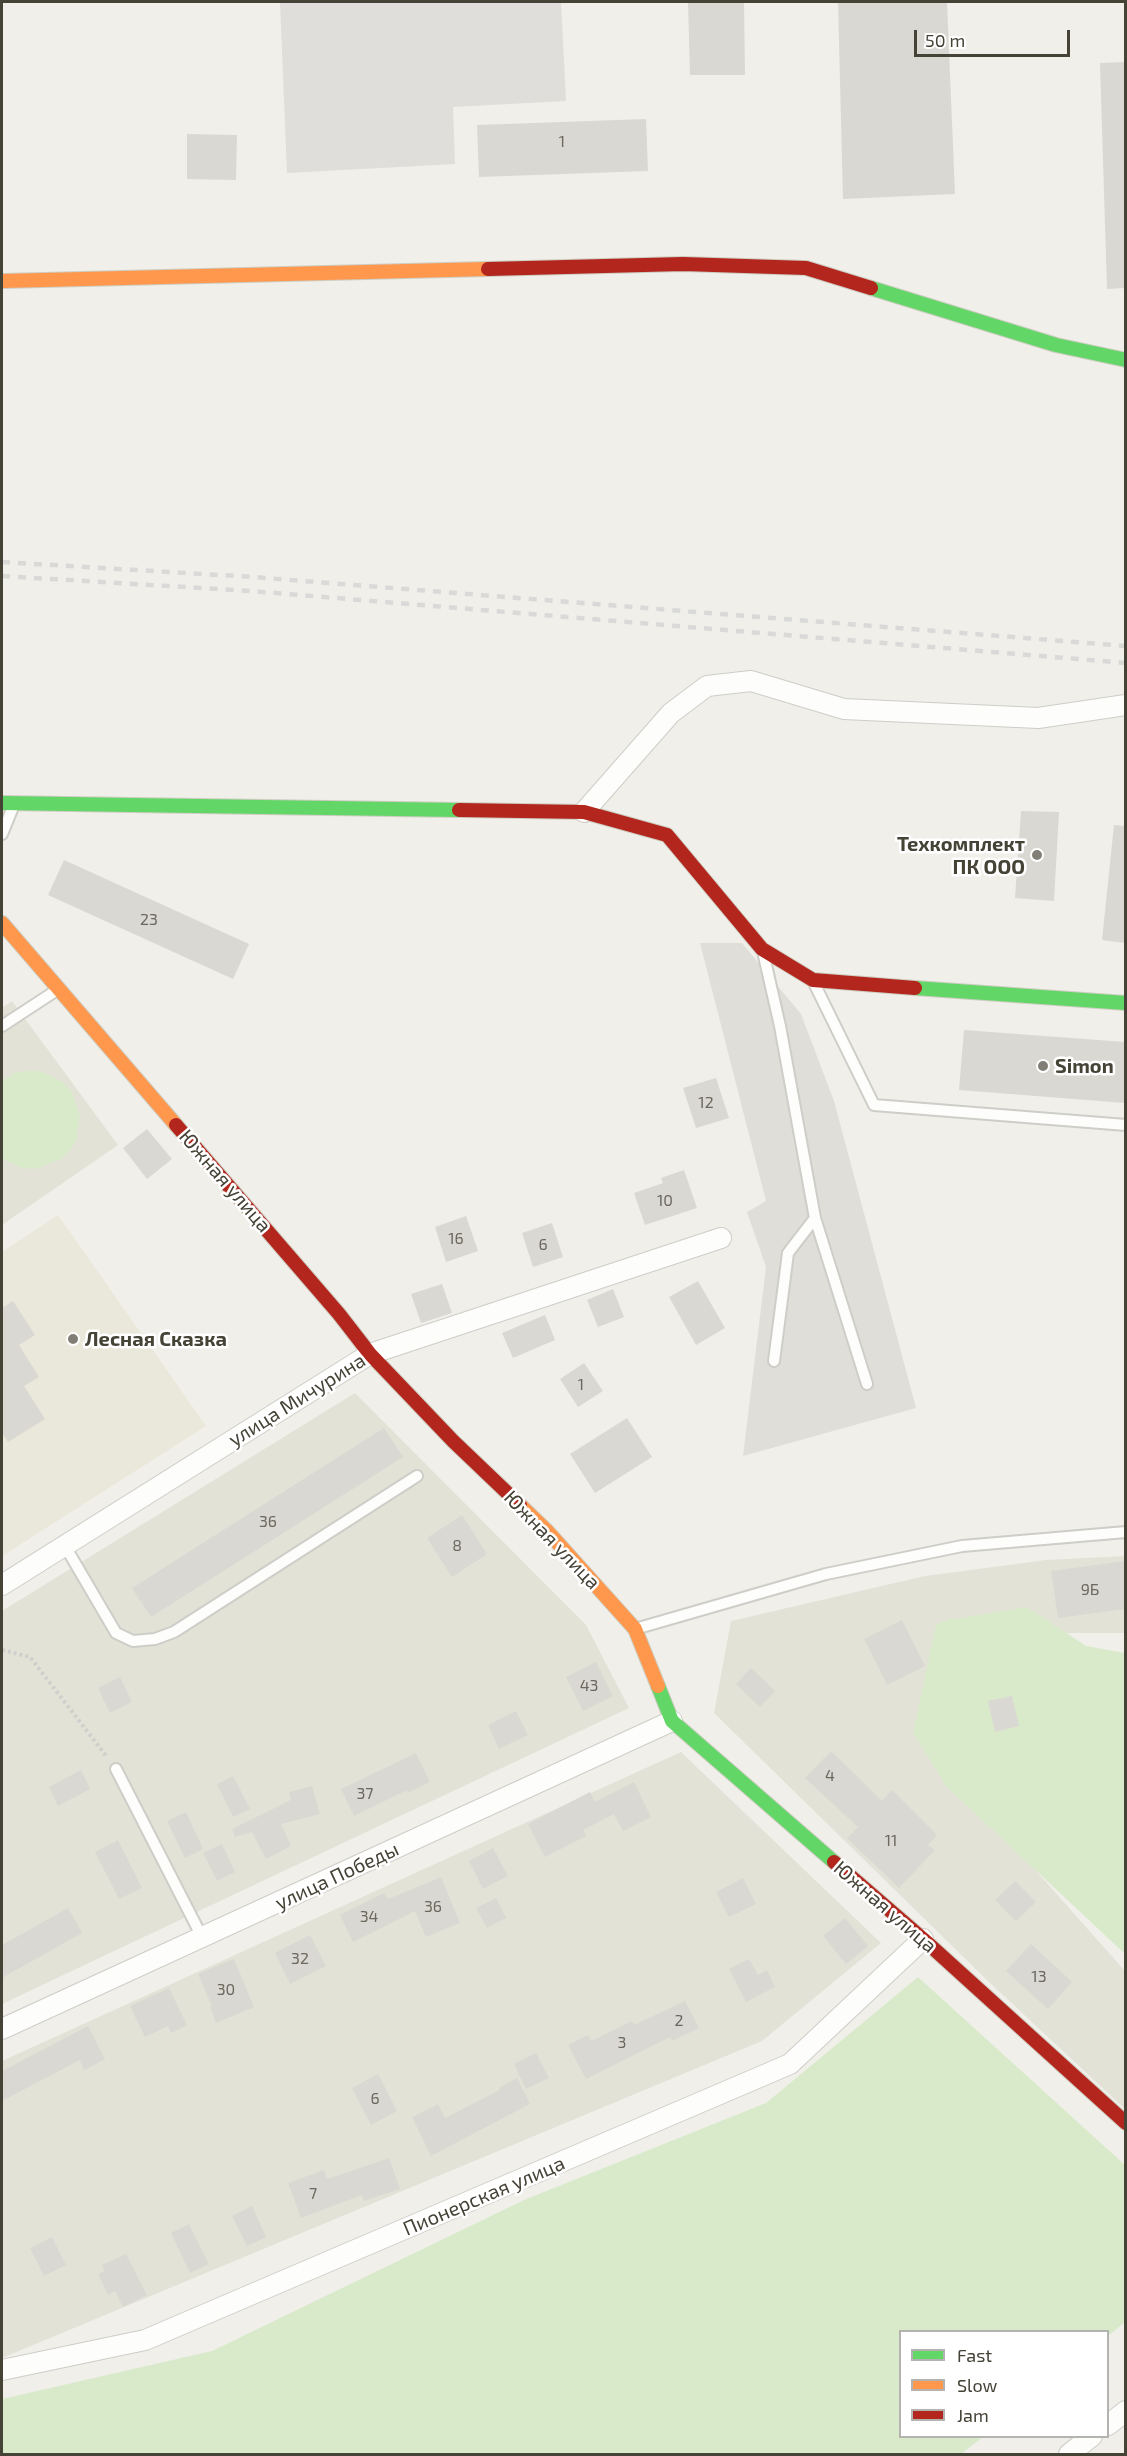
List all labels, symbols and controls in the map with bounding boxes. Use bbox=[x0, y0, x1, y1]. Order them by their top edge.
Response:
scale bar bbox=[917, 18, 1073, 56]
text: 50 m bbox=[925, 29, 965, 51]
house number: 1 bbox=[559, 132, 565, 152]
place label: Техкомплект ПК ООО bbox=[897, 832, 1025, 879]
marker: Техкомплект ПК ООО bbox=[1030, 848, 1044, 862]
house number: 23 bbox=[140, 910, 158, 930]
place label: Simon bbox=[1055, 1054, 1114, 1078]
marker: Simon bbox=[1036, 1059, 1050, 1073]
house number: 12 bbox=[698, 1093, 714, 1113]
street label: Южная улица bbox=[174, 1125, 276, 1237]
house number: 10 bbox=[657, 1191, 673, 1211]
house number: 16 bbox=[448, 1229, 464, 1249]
house number: 6 bbox=[538, 1235, 548, 1255]
place label: Лесная Сказка bbox=[85, 1327, 227, 1351]
marker: Лесная Сказка bbox=[66, 1332, 80, 1346]
street label: улица Мичурина bbox=[224, 1348, 370, 1452]
house number: 1 bbox=[578, 1375, 584, 1395]
street label: Южная улица bbox=[499, 1486, 605, 1594]
house number: 36 bbox=[259, 1512, 277, 1532]
house number: 8 bbox=[452, 1536, 462, 1556]
house number: 9Б bbox=[1081, 1580, 1099, 1600]
house number: 43 bbox=[580, 1676, 598, 1696]
house number: 4 bbox=[825, 1766, 835, 1786]
house number: 37 bbox=[356, 1784, 374, 1804]
house number: 11 bbox=[885, 1831, 897, 1851]
street label: улица Победы bbox=[271, 1837, 403, 1915]
street label: Южная улица bbox=[829, 1856, 941, 1958]
house number: 36 bbox=[424, 1897, 442, 1917]
house number: 34 bbox=[360, 1907, 378, 1927]
house number: 32 bbox=[291, 1949, 309, 1969]
house number: 13 bbox=[1031, 1967, 1047, 1987]
house number: 30 bbox=[217, 1980, 235, 2000]
house number: 2 bbox=[675, 2011, 683, 2031]
house number: 3 bbox=[618, 2033, 626, 2053]
house number: 6 bbox=[370, 2089, 380, 2109]
street label: Пионерская улица bbox=[399, 2151, 569, 2241]
house number: 7 bbox=[309, 2184, 317, 2204]
legend bbox=[899, 2330, 1109, 2438]
text: Fast bbox=[957, 2344, 992, 2366]
text: Slow bbox=[957, 2374, 997, 2396]
text: Jam bbox=[957, 2404, 989, 2426]

